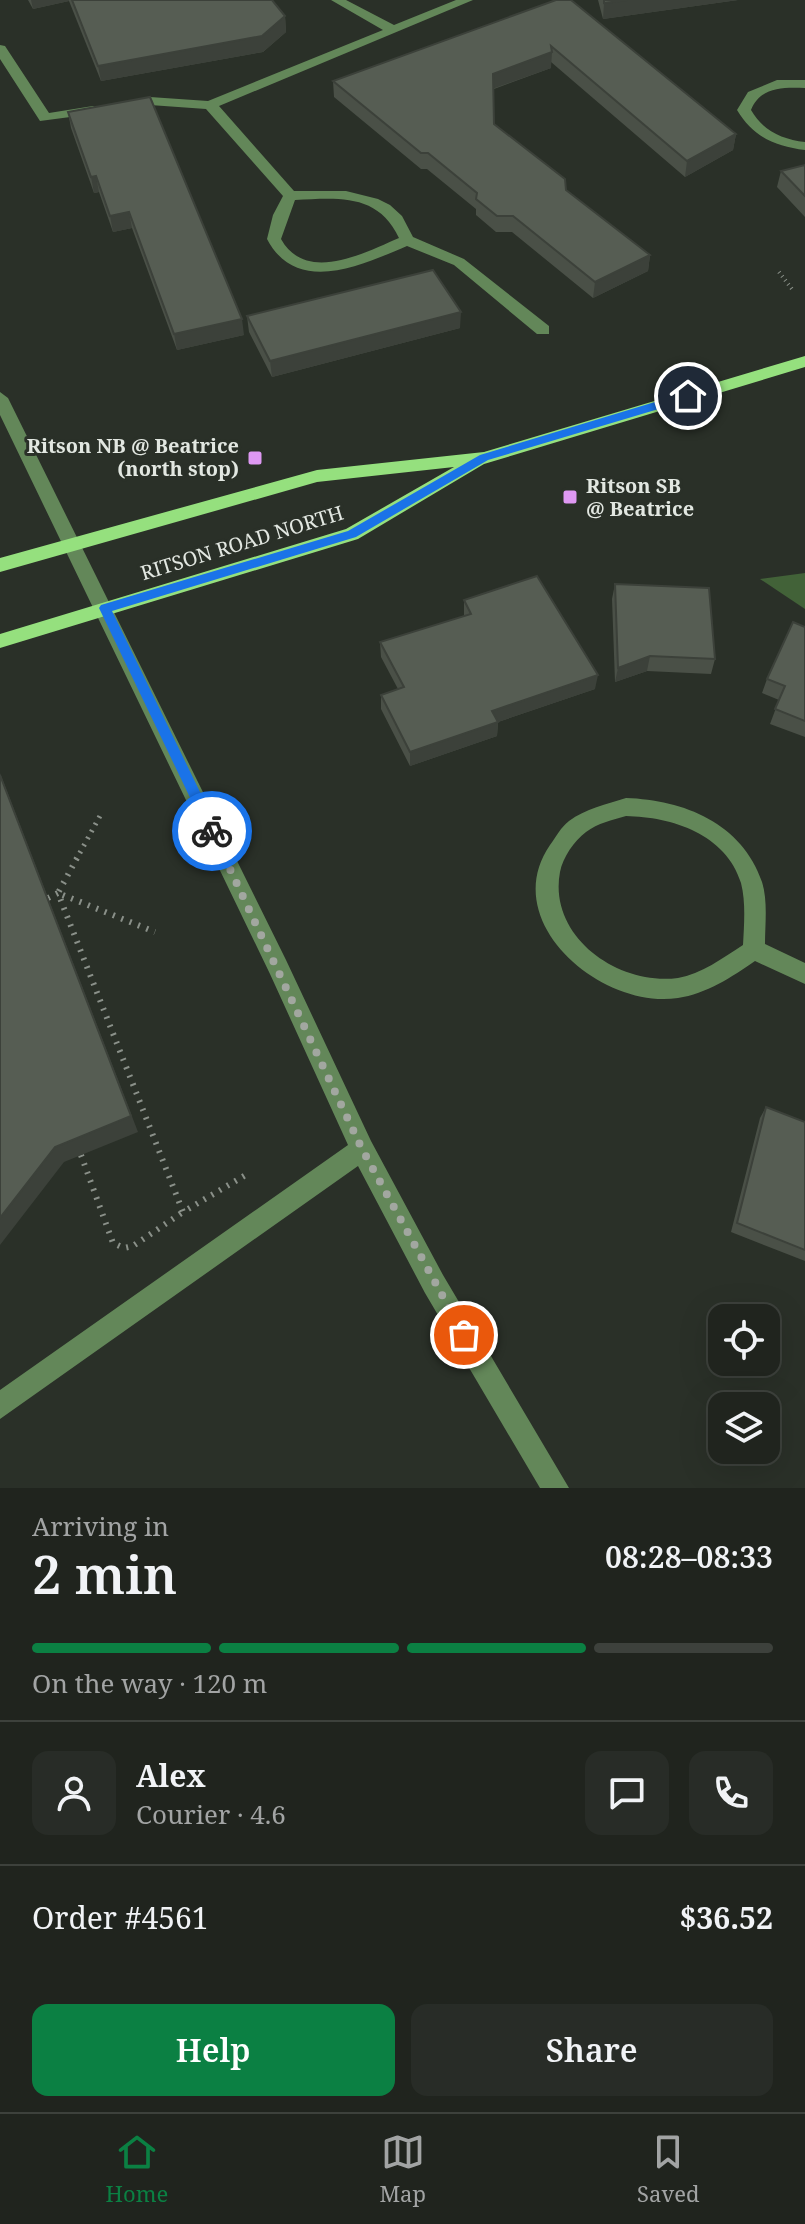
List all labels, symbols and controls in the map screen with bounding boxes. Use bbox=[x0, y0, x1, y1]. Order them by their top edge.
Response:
pin bbox=[654, 362, 722, 430]
icon: home bbox=[666, 374, 710, 418]
place label: Ritson NB @ Beatrice (north stop) bbox=[27, 432, 239, 482]
marker: Ritson NB @ Beatrice (north stop) bbox=[246, 449, 264, 467]
place label: Ritson SB @ Beatrice bbox=[586, 472, 694, 522]
marker: Ritson SB @ Beatrice bbox=[561, 488, 579, 506]
street label: RITSON ROAD NORTH bbox=[137, 499, 347, 586]
courier bbox=[172, 791, 252, 871]
icon: bike bbox=[190, 809, 234, 853]
pin bbox=[430, 1301, 498, 1369]
map controls bbox=[708, 1304, 780, 1464]
button: locate bbox=[708, 1304, 780, 1376]
icon: bag bbox=[442, 1313, 486, 1357]
button: layers bbox=[708, 1392, 780, 1464]
text: Arriving in bbox=[32, 1508, 169, 1544]
text: 08:28–08:33 bbox=[605, 1536, 773, 1577]
text: 2 min bbox=[32, 1538, 177, 1609]
text: On the way · 120 m bbox=[32, 1665, 267, 1701]
button: person bbox=[32, 1751, 116, 1835]
button: chat bbox=[585, 1751, 669, 1835]
button: phone bbox=[689, 1751, 773, 1835]
text: Alex bbox=[136, 1755, 206, 1796]
text: Courier · 4.6 bbox=[136, 1796, 286, 1832]
text: Order #4561 bbox=[32, 1897, 209, 1938]
text: $36.52 bbox=[679, 1897, 773, 1938]
button: Help bbox=[32, 2004, 395, 2096]
button: Share bbox=[411, 2004, 773, 2096]
tab: Home bbox=[106, 2130, 168, 2208]
tab: Map bbox=[379, 2130, 426, 2208]
tab: Saved bbox=[637, 2130, 699, 2208]

